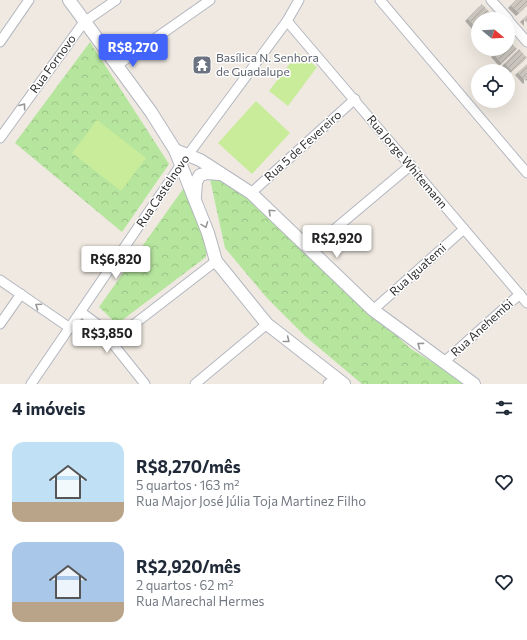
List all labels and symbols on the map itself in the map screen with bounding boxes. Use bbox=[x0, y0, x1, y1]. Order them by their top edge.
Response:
north arrow bbox=[471, 12, 515, 56]
street label: Rua Fornovo bbox=[26, 31, 78, 95]
pin: R$8,270 bbox=[96, 34, 170, 68]
place label: Basílica N. Senhora de Guadalupe bbox=[216, 50, 319, 78]
temple icon: Basílica N. Senhora de Guadalupe bbox=[191, 54, 213, 76]
one-way arrow bbox=[18, 103, 26, 110]
street label: Rua 5 de Fevereiro bbox=[261, 107, 344, 184]
street label: Rua Jorge Whitemann bbox=[364, 112, 451, 212]
street label: Rua Castelnovo bbox=[133, 152, 192, 229]
one-way arrow bbox=[268, 209, 276, 217]
one-way arrow bbox=[200, 222, 208, 229]
pin: R$2,920 bbox=[300, 225, 374, 259]
street label: Rua Iguatemi bbox=[386, 240, 448, 298]
pin: R$6,820 bbox=[79, 246, 153, 280]
street label: Rua Anehembi bbox=[447, 296, 515, 359]
one-way arrow bbox=[35, 303, 42, 311]
pin: R$3,850 bbox=[70, 320, 144, 354]
one-way arrow bbox=[283, 335, 290, 342]
one-way arrow bbox=[418, 342, 425, 349]

